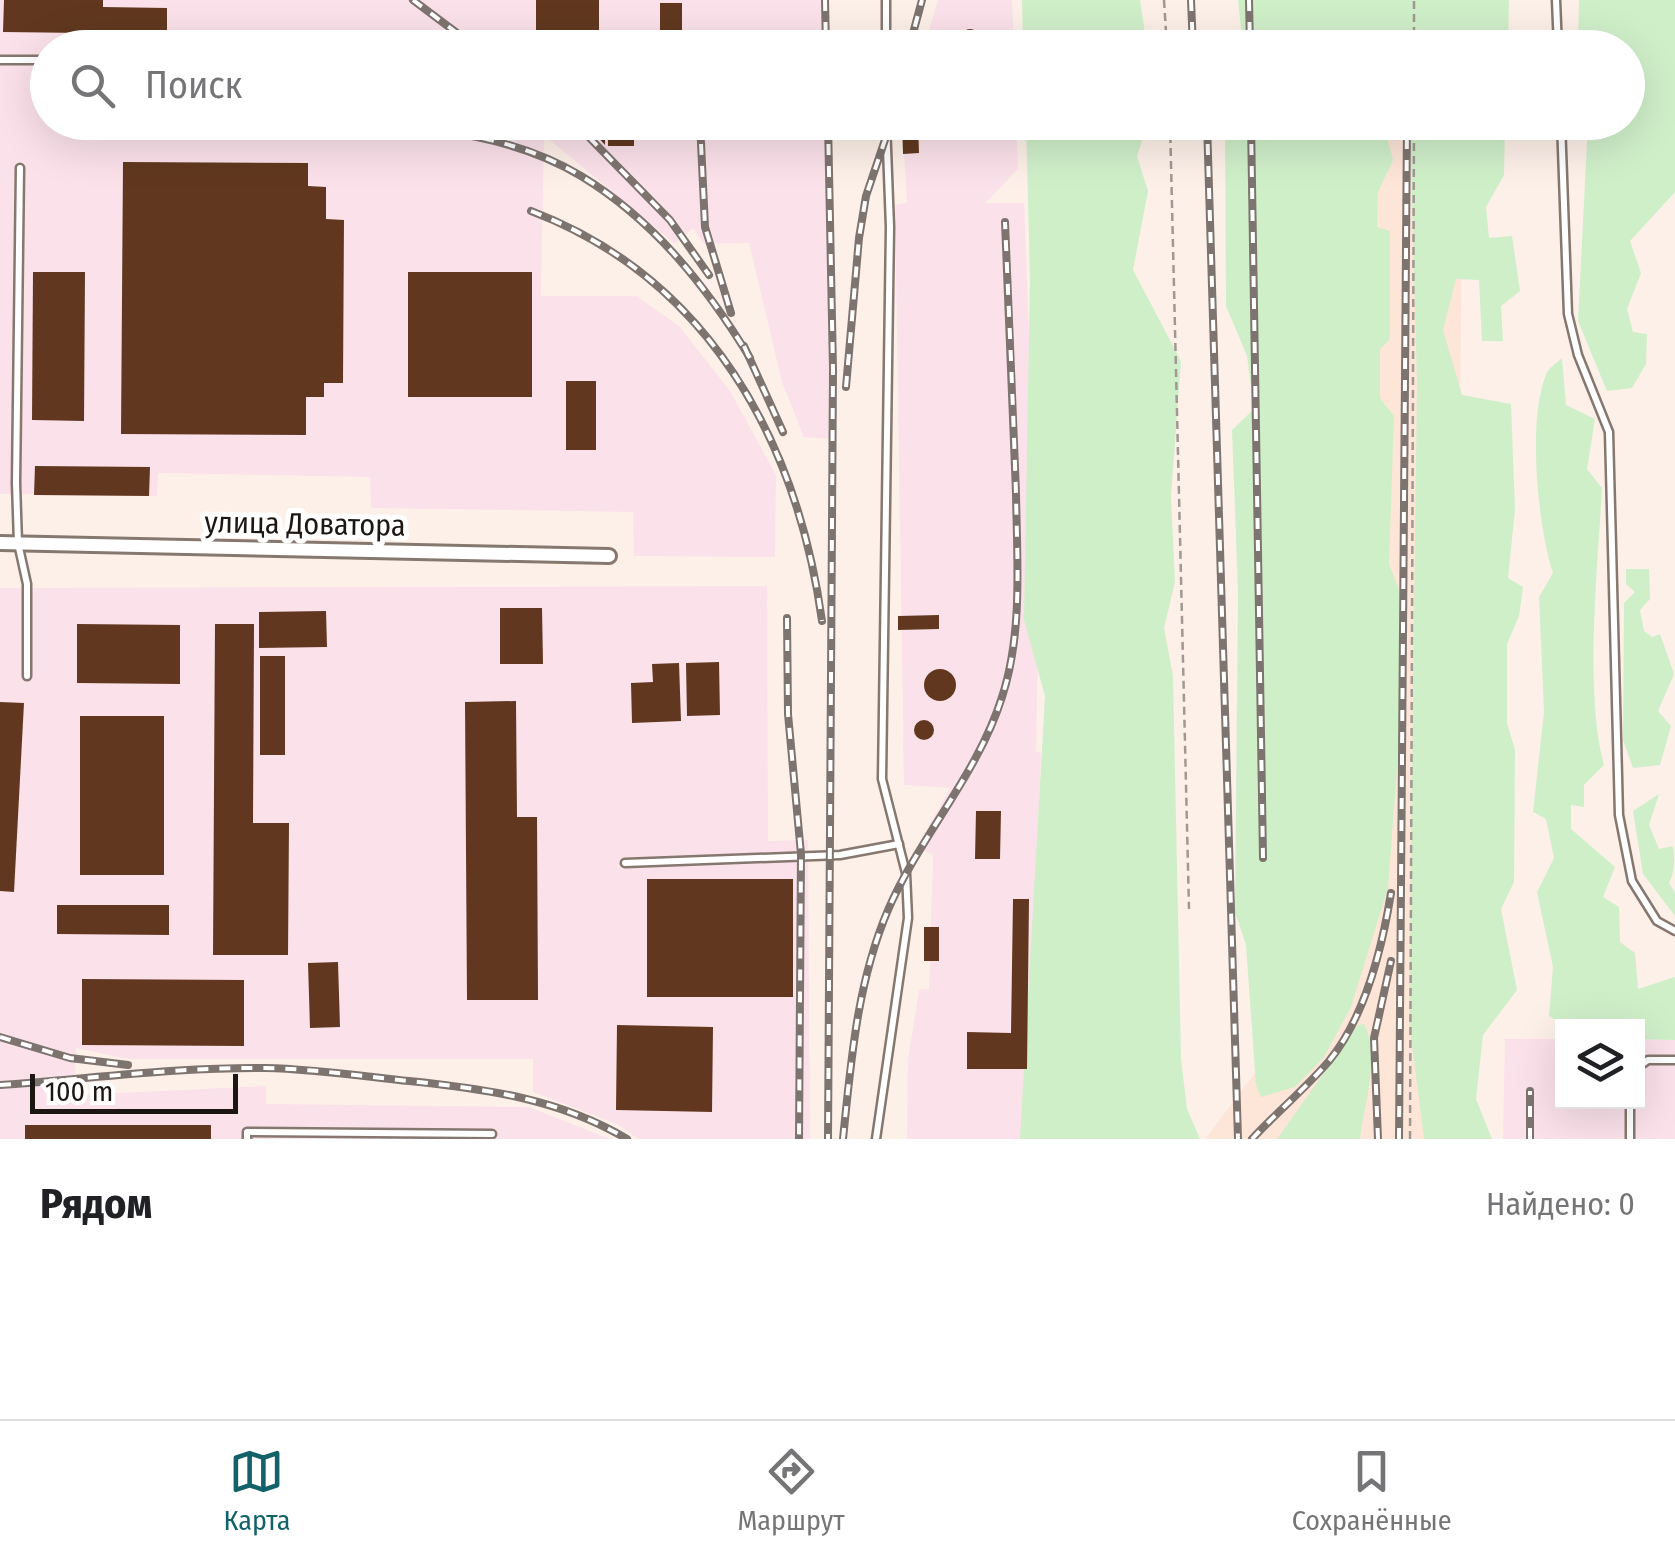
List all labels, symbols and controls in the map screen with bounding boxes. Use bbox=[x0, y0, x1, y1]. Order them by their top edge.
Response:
search box bbox=[30, 30, 1645, 140]
icon: search bbox=[65, 58, 120, 113]
text: Поиск bbox=[145, 62, 242, 108]
street label: улица Доватора bbox=[204, 504, 406, 544]
map controls bbox=[1555, 1019, 1645, 1109]
button: layers bbox=[1555, 1019, 1645, 1109]
scale bar bbox=[30, 1069, 238, 1114]
text: 100 m bbox=[45, 1075, 113, 1108]
text: Рядом bbox=[40, 1179, 152, 1229]
text: Найдено: 0 bbox=[1486, 1185, 1635, 1223]
tab: Карта bbox=[224, 1444, 290, 1537]
tab: Маршрут bbox=[737, 1444, 845, 1537]
tab: Сохранённые bbox=[1292, 1444, 1451, 1537]

